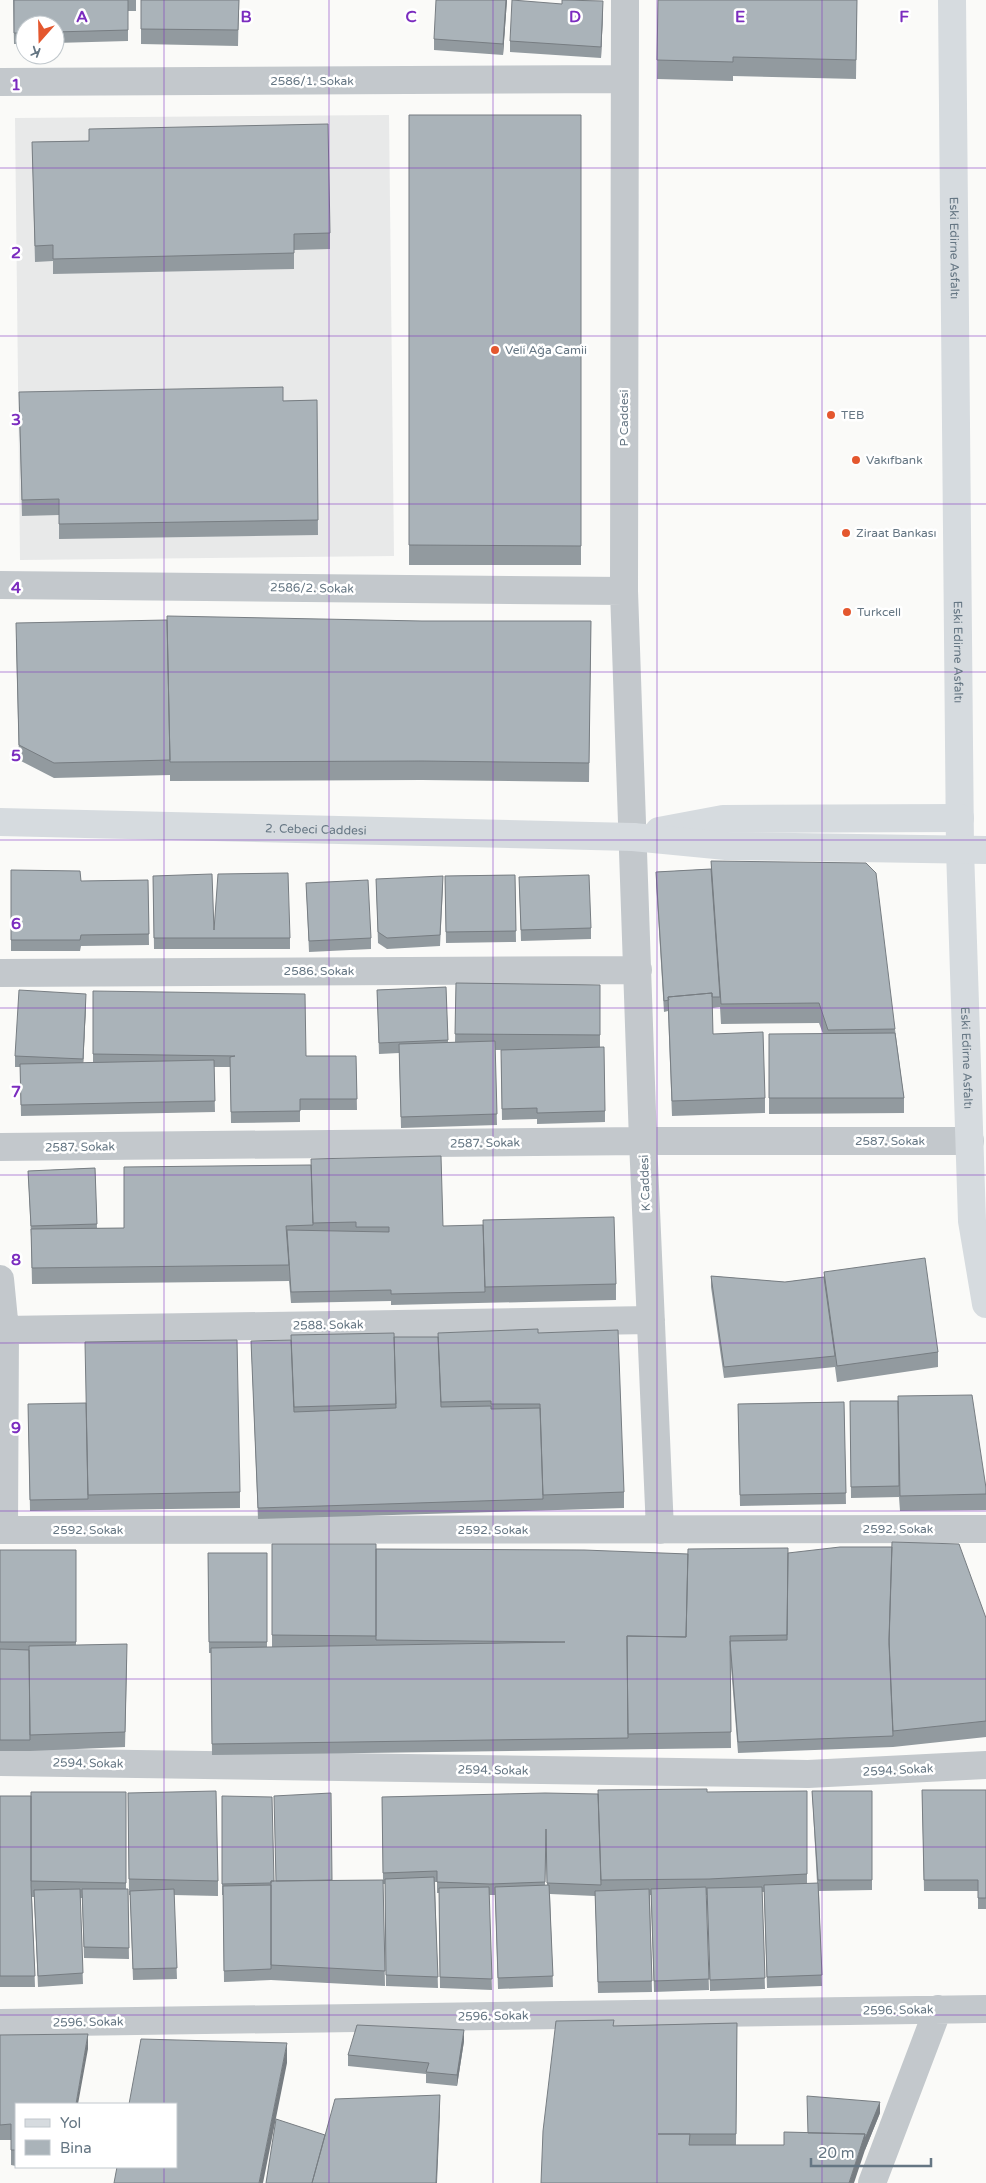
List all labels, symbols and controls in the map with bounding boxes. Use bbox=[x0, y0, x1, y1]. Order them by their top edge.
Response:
text: A bbox=[76, 7, 88, 27]
text: B bbox=[240, 7, 252, 27]
text: C bbox=[405, 7, 417, 27]
text: D bbox=[569, 7, 581, 27]
text: E bbox=[735, 7, 745, 27]
text: F bbox=[899, 7, 909, 27]
north arrow bbox=[15, 15, 65, 65]
text: K bbox=[28, 42, 43, 61]
street label: 2586/1. Sokak bbox=[270, 74, 354, 88]
text: 1 bbox=[11, 75, 21, 95]
street label: Eski Edirne Asfaltı bbox=[947, 197, 962, 299]
text: 2 bbox=[11, 243, 21, 263]
place label: Veli Ağa Camii bbox=[505, 343, 587, 357]
marker: Veli Ağa Camii bbox=[489, 344, 501, 356]
street label: P Caddesi bbox=[617, 390, 631, 446]
place label: TEB bbox=[841, 408, 864, 422]
marker: TEB bbox=[825, 409, 837, 421]
text: 3 bbox=[11, 410, 21, 430]
place label: Vakıfbank bbox=[866, 453, 923, 467]
marker: Vakıfbank bbox=[850, 454, 862, 466]
place label: Ziraat Bankası bbox=[856, 526, 937, 540]
marker: Ziraat Bankası bbox=[840, 527, 852, 539]
text: 4 bbox=[11, 578, 21, 598]
street label: 2586/2. Sokak bbox=[270, 580, 354, 596]
street label: Eski Edirne Asfaltı bbox=[951, 601, 966, 703]
place label: Turkcell bbox=[857, 605, 901, 619]
marker: Turkcell bbox=[841, 606, 853, 618]
text: 5 bbox=[11, 746, 21, 766]
street label: 2. Cebeci Caddesi bbox=[265, 821, 367, 838]
text: 6 bbox=[11, 914, 21, 934]
street label: 2586. Sokak bbox=[284, 964, 355, 978]
street label: Eski Edirne Asfaltı bbox=[958, 1006, 975, 1109]
text: 7 bbox=[11, 1082, 21, 1102]
street label: 2587. Sokak bbox=[855, 1134, 926, 1148]
street label: 2587. Sokak bbox=[450, 1135, 521, 1151]
street label: 2587. Sokak bbox=[45, 1139, 116, 1155]
street label: K Caddesi bbox=[637, 1154, 653, 1212]
text: 8 bbox=[11, 1250, 21, 1270]
street label: 2588. Sokak bbox=[292, 1317, 364, 1333]
text: 9 bbox=[11, 1418, 21, 1438]
street label: 2592. Sokak bbox=[863, 1522, 934, 1536]
street label: 2592. Sokak bbox=[53, 1523, 124, 1537]
street label: 2592. Sokak bbox=[458, 1523, 529, 1537]
street label: 2594. Sokak bbox=[52, 1755, 124, 1771]
street label: 2594. Sokak bbox=[862, 1761, 934, 1779]
street label: 2594. Sokak bbox=[457, 1762, 529, 1778]
street label: 2596. Sokak bbox=[862, 2002, 934, 2018]
street label: 2596. Sokak bbox=[457, 2008, 529, 2024]
street label: 2596. Sokak bbox=[52, 2014, 124, 2030]
legend bbox=[15, 2103, 178, 2168]
text: Yol bbox=[60, 2114, 81, 2132]
scale bar bbox=[811, 2136, 931, 2168]
text: Bina bbox=[60, 2139, 92, 2157]
text: 20 m bbox=[818, 2144, 855, 2162]

